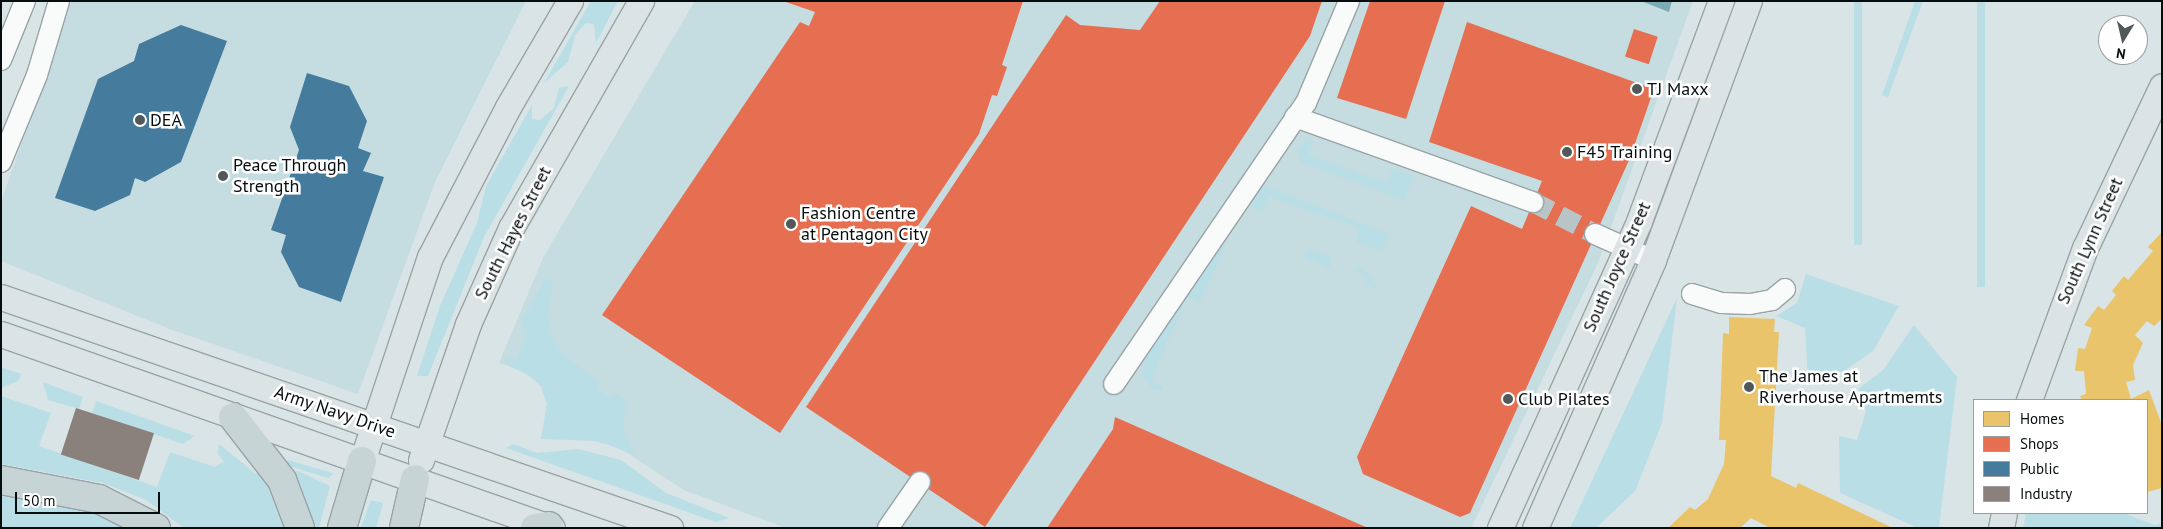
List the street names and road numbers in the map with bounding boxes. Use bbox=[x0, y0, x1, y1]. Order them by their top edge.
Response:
street label: South Hayes Street bbox=[470, 163, 556, 303]
street label: South Lynn Street bbox=[2052, 174, 2128, 308]
street label: South Joyce Street bbox=[1579, 199, 1655, 335]
street label: Army Navy Drive bbox=[271, 381, 399, 443]

